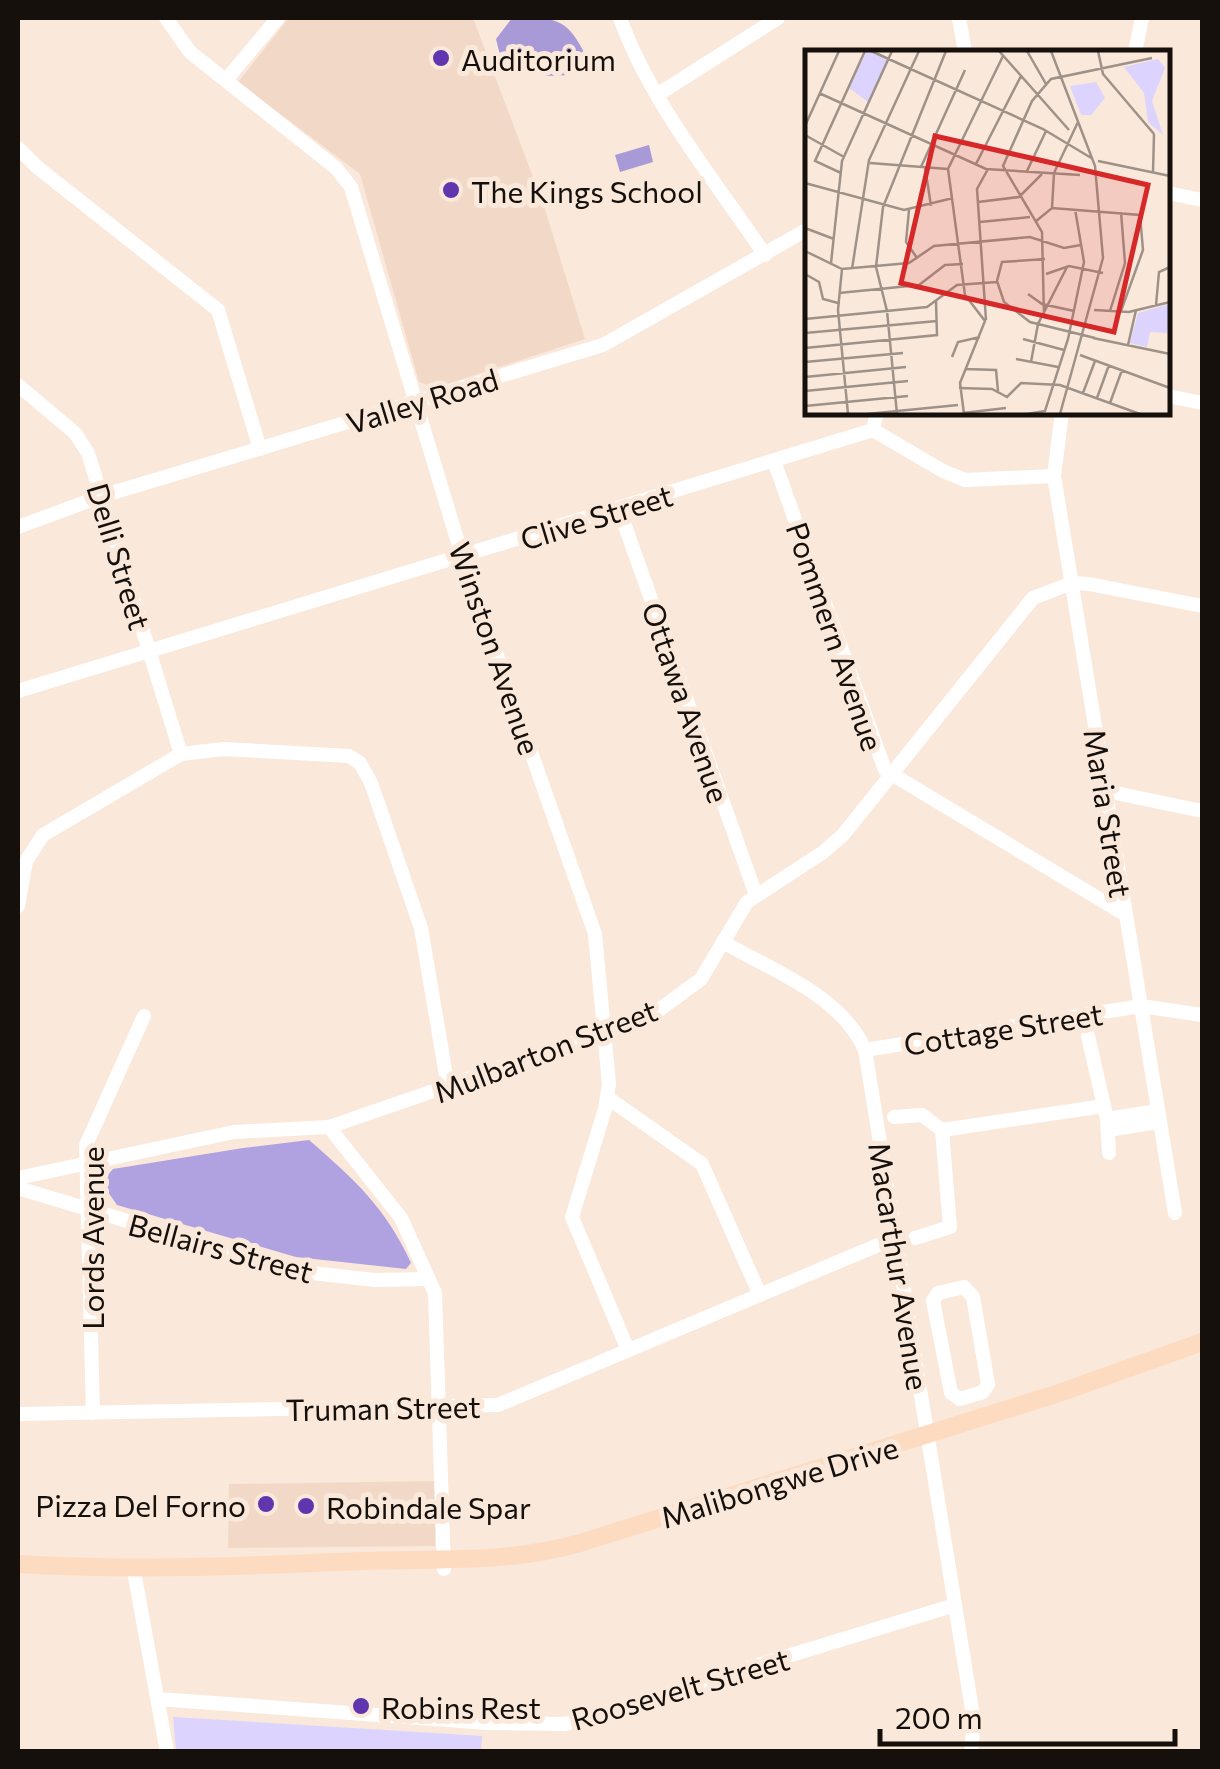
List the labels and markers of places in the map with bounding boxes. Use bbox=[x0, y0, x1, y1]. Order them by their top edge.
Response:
place label: Auditorium bbox=[461, 40, 616, 77]
marker: Auditorium bbox=[430, 47, 452, 69]
place label: The Kings School bbox=[471, 172, 703, 209]
marker: The Kings School bbox=[440, 179, 462, 201]
place label: Pizza Del Forno bbox=[35, 1486, 246, 1523]
place label: Robindale Spar bbox=[326, 1488, 531, 1525]
marker: Pizza Del Forno bbox=[255, 1493, 277, 1515]
marker: Robindale Spar bbox=[295, 1495, 317, 1517]
place label: Robins Rest bbox=[381, 1688, 541, 1725]
marker: Robins Rest bbox=[350, 1695, 372, 1717]

